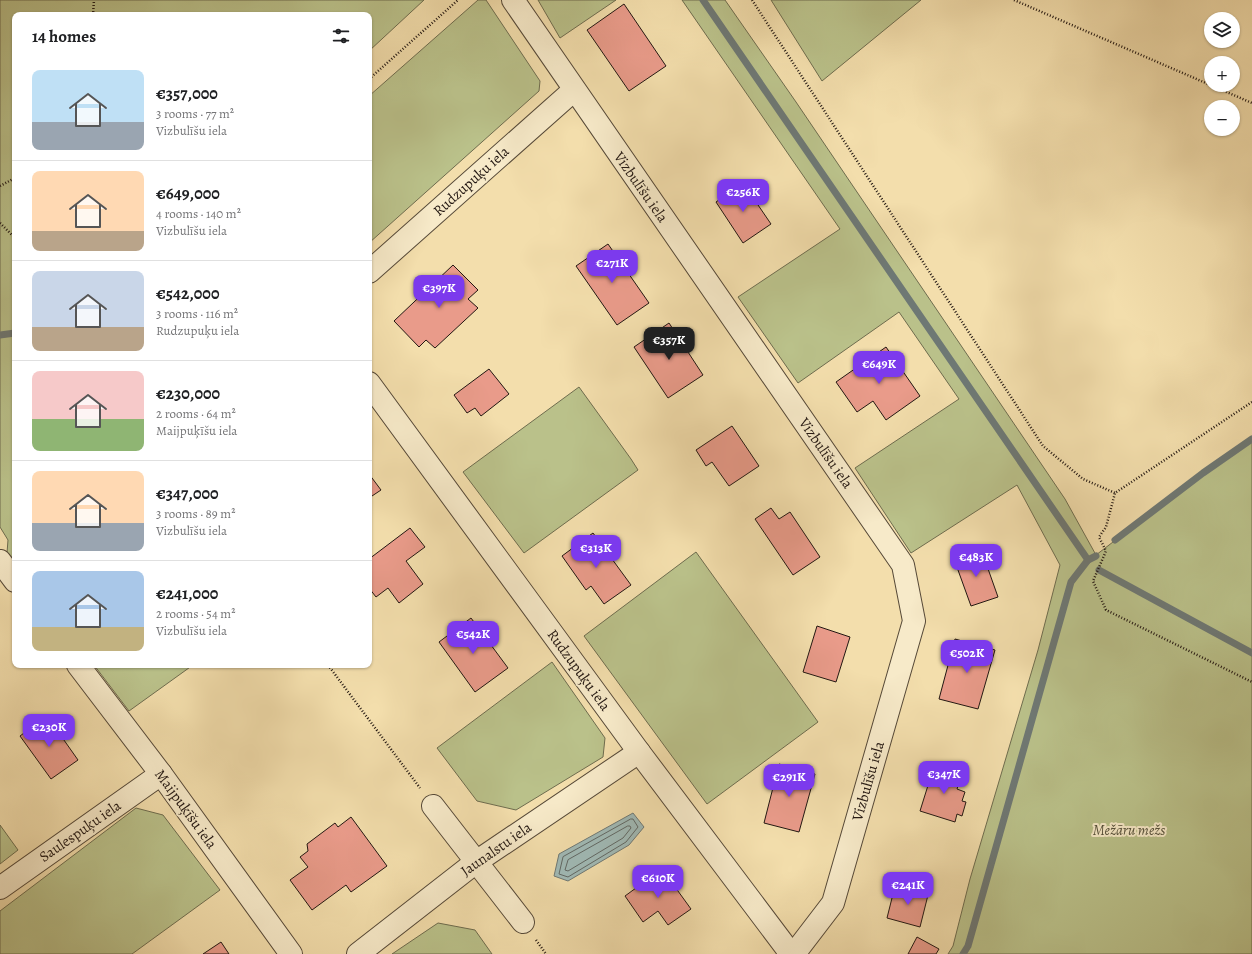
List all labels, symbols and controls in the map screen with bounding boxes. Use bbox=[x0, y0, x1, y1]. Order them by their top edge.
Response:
map controls bbox=[1204, 12, 1240, 136]
button: layers bbox=[1204, 12, 1240, 48]
text: 14 homes bbox=[32, 25, 96, 48]
icon: filters bbox=[330, 25, 352, 47]
button: + bbox=[1204, 56, 1240, 92]
text: €357,000 bbox=[156, 82, 218, 105]
icon: home bbox=[64, 86, 112, 134]
button: − bbox=[1204, 100, 1240, 136]
text: 3 rooms · 77 m² bbox=[156, 105, 234, 122]
text: Vizbulīšu iela bbox=[156, 122, 227, 139]
street label: Rudzupuķu iela bbox=[429, 141, 513, 221]
street label: Vizbulīšu iela bbox=[609, 147, 673, 226]
pin: €256K bbox=[715, 179, 771, 213]
text: €649,000 bbox=[156, 182, 220, 205]
text: €256K bbox=[726, 183, 760, 200]
icon: home bbox=[64, 187, 112, 235]
text: 4 rooms · 140 m² bbox=[156, 205, 241, 222]
text: Vizbulīšu iela bbox=[156, 222, 227, 239]
pin: €271K bbox=[584, 250, 640, 284]
text: €271K bbox=[596, 254, 628, 271]
pin: €397K bbox=[411, 275, 467, 309]
text: €397K bbox=[422, 279, 456, 296]
text: €542,000 bbox=[156, 282, 219, 305]
icon: home bbox=[64, 287, 112, 335]
text: 3 rooms · 116 m² bbox=[156, 305, 238, 322]
text: Rudzupuķu iela bbox=[156, 322, 239, 339]
pin: €357K bbox=[641, 327, 697, 361]
text: €357K bbox=[653, 331, 685, 348]
pin: €649K bbox=[851, 351, 907, 385]
text: €649K bbox=[862, 355, 896, 372]
text: €230,000 bbox=[156, 382, 220, 405]
icon: home bbox=[64, 387, 112, 435]
text: 2 rooms · 64 m² bbox=[156, 405, 236, 422]
street label: Vizbulīšu iela bbox=[794, 413, 858, 492]
text: Maijpuķīšu iela bbox=[156, 422, 237, 439]
text: €347,000 bbox=[156, 482, 219, 505]
icon: home bbox=[64, 487, 112, 535]
text: 3 rooms · 89 m² bbox=[156, 505, 235, 522]
text: Vizbulīšu iela bbox=[156, 522, 227, 539]
pin: €313K bbox=[568, 535, 624, 569]
text: €313K bbox=[580, 539, 612, 556]
pin: €483K bbox=[948, 544, 1004, 578]
text: €483K bbox=[959, 548, 993, 565]
text: €241,000 bbox=[156, 582, 218, 605]
icon: home bbox=[64, 587, 112, 635]
text: 2 rooms · 54 m² bbox=[156, 605, 235, 622]
pin: €542K bbox=[445, 621, 501, 655]
text: Vizbulīšu iela bbox=[156, 622, 227, 639]
text: €542K bbox=[456, 625, 490, 642]
street label: Rudzupuķu iela bbox=[543, 625, 615, 715]
pin: €502K bbox=[939, 640, 995, 674]
text: €502K bbox=[950, 644, 984, 661]
pin: €230K bbox=[21, 714, 77, 748]
text: €230K bbox=[32, 718, 66, 735]
street label: Vizbulīšu iela bbox=[847, 739, 889, 824]
pin: €347K bbox=[916, 761, 972, 795]
pin: €291K bbox=[761, 764, 817, 798]
street label: Maijpuķīšu iela bbox=[150, 765, 222, 853]
text: €347K bbox=[927, 765, 961, 782]
text: €291K bbox=[773, 768, 805, 785]
street label: Saulespuķu iela bbox=[35, 795, 125, 867]
street label: Jaunalstu iela bbox=[457, 817, 535, 881]
park label: Mežāru mežs bbox=[1093, 820, 1165, 840]
pin: €610K bbox=[630, 865, 686, 899]
text: €610K bbox=[641, 869, 675, 886]
pin: €241K bbox=[880, 872, 936, 906]
text: €241K bbox=[891, 876, 925, 893]

